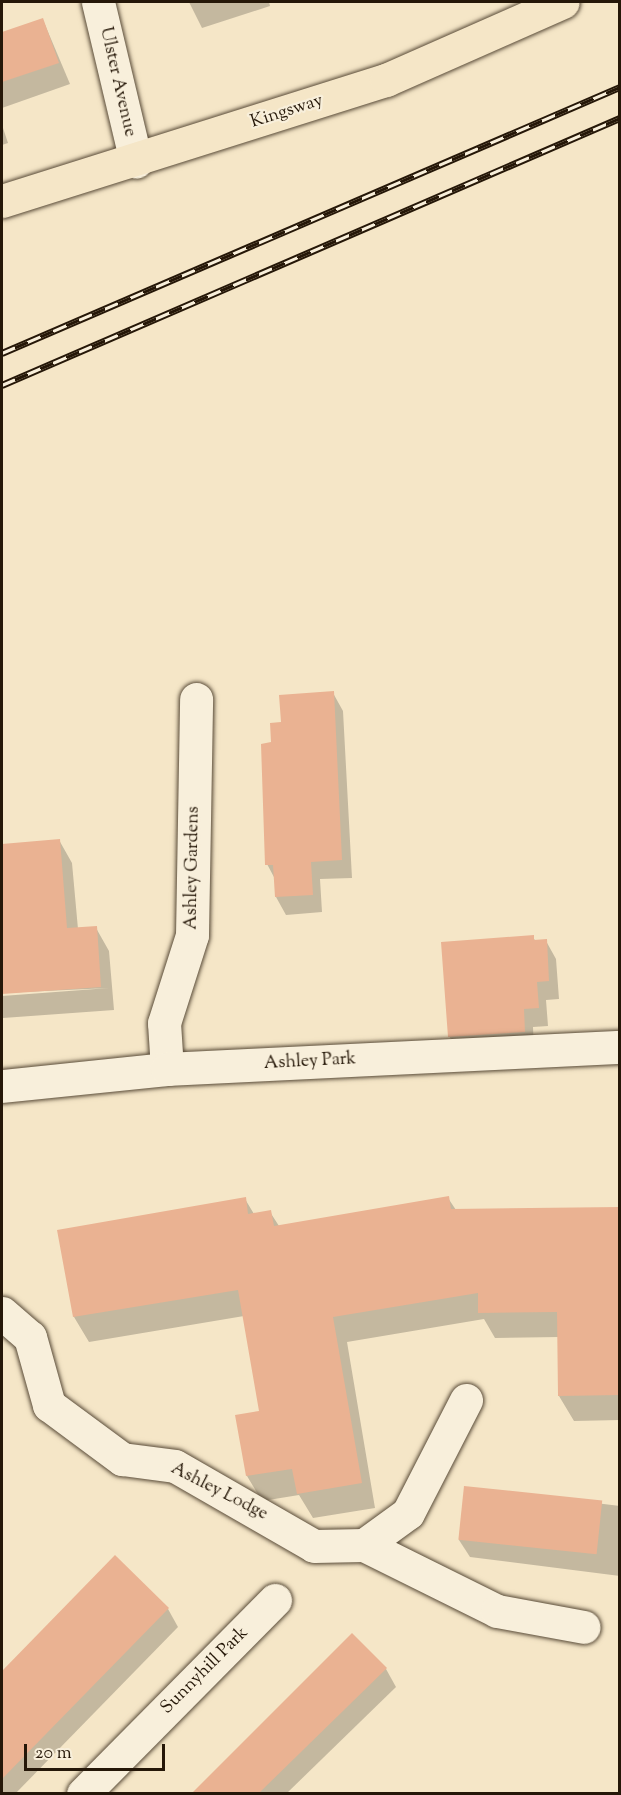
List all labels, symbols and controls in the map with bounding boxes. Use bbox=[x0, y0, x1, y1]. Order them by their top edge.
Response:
street label: Ulster Avenue bbox=[94, 25, 140, 139]
street label: Kingsway bbox=[248, 90, 326, 134]
street label: Ashley Gardens bbox=[181, 806, 205, 930]
street label: Ashley Park bbox=[263, 1049, 357, 1075]
street label: Ashley Lodge bbox=[167, 1458, 271, 1526]
street label: Sunnyhill Park bbox=[157, 1623, 253, 1719]
scale bar bbox=[27, 1732, 168, 1770]
text: 20 m bbox=[35, 1741, 72, 1767]

